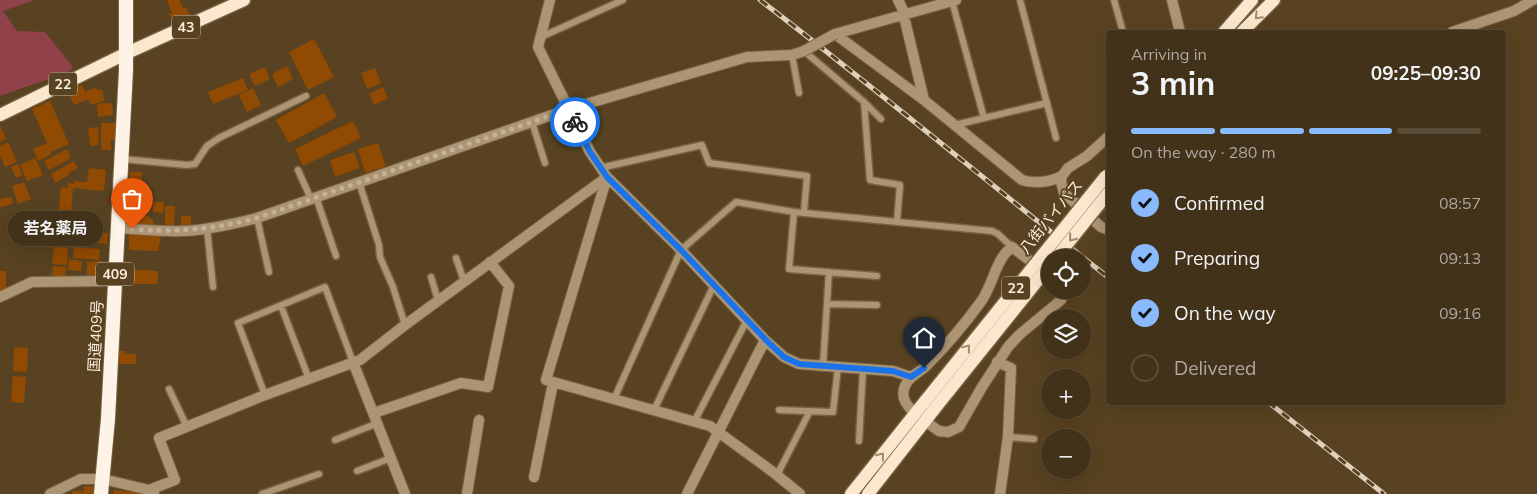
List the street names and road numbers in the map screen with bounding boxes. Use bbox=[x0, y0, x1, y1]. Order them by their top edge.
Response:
road number: 43 bbox=[172, 16, 200, 38]
road number: 22 bbox=[49, 72, 77, 96]
street label: 八街バイパス bbox=[1015, 176, 1086, 258]
road number: 409 bbox=[96, 262, 134, 286]
road number: 22 bbox=[1002, 276, 1030, 300]
street label: 国道409号 bbox=[84, 300, 107, 372]

